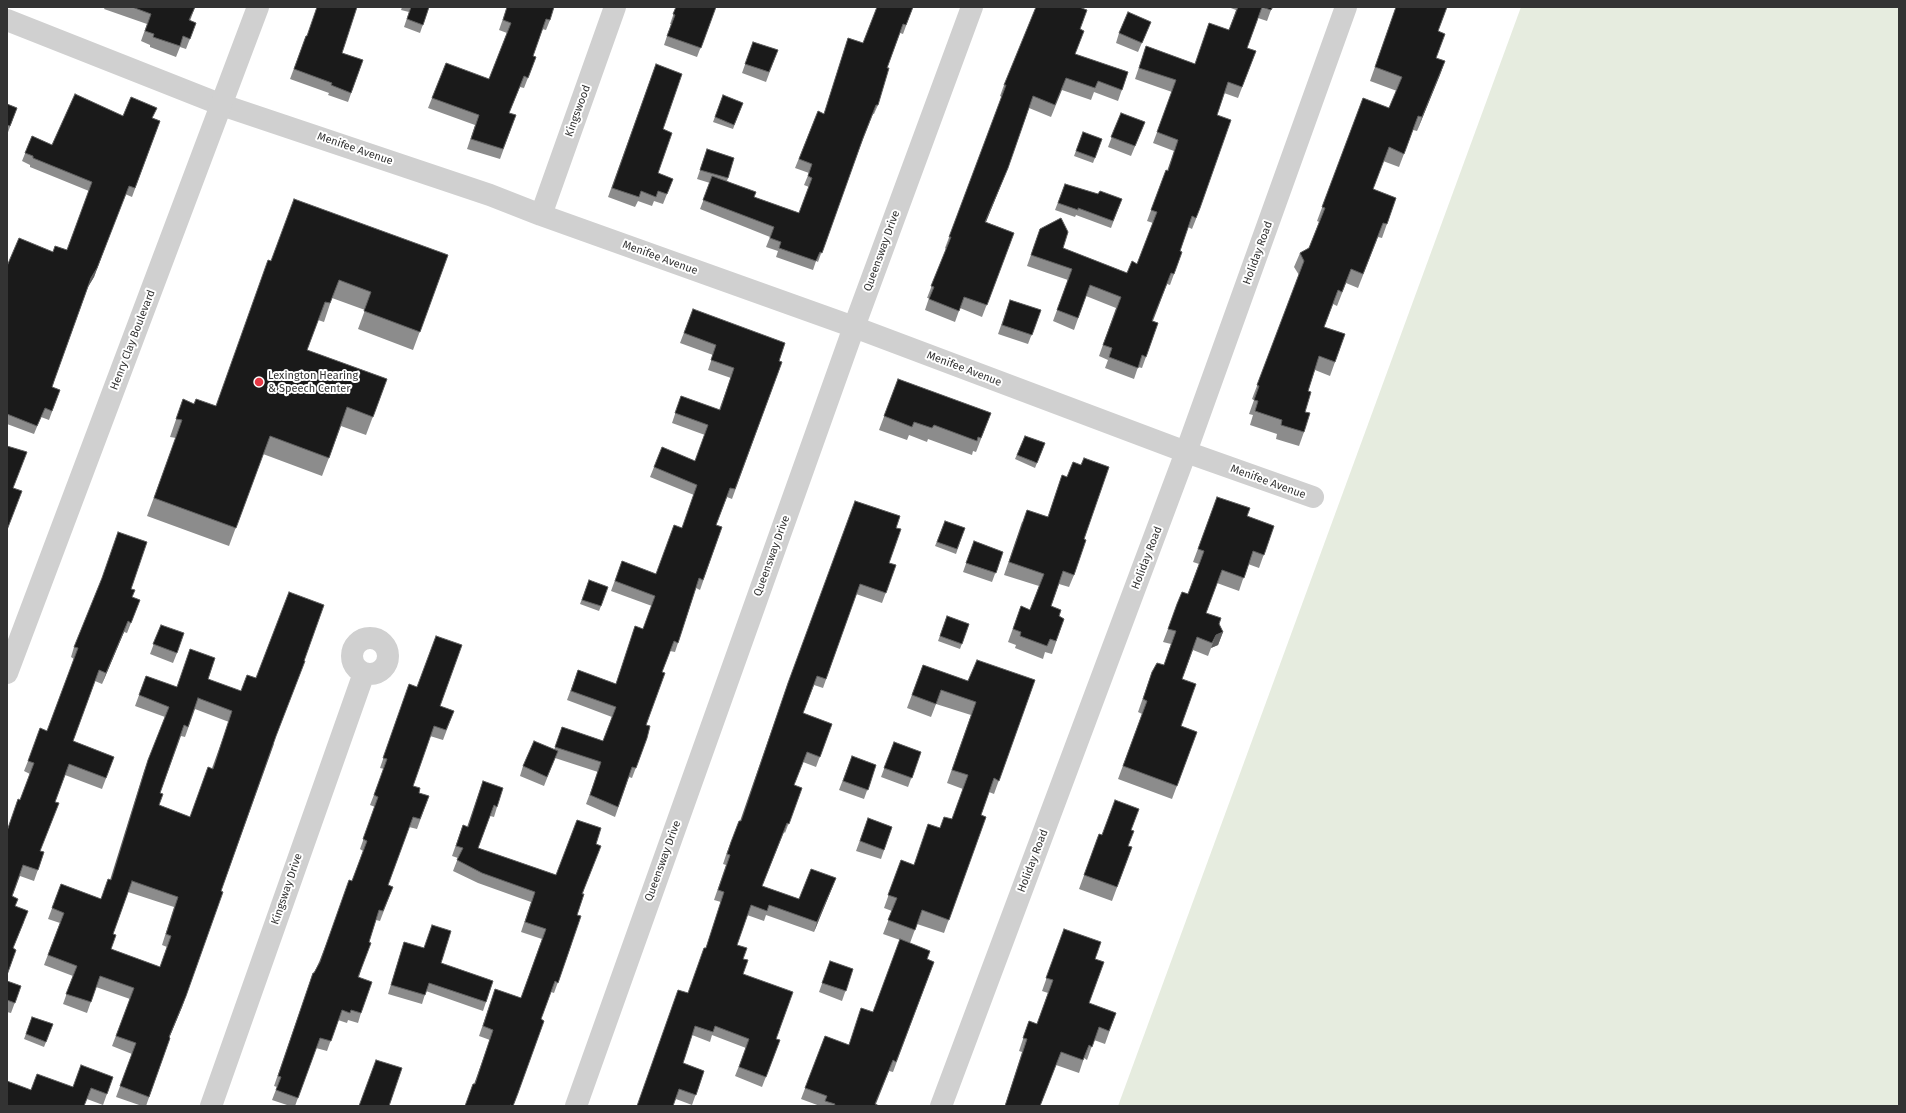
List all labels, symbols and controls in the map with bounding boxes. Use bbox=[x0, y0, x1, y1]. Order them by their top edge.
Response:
street label: Kingswood bbox=[563, 83, 593, 139]
street label: Menifee Avenue bbox=[315, 130, 395, 168]
street label: Queensway Drive bbox=[861, 209, 903, 293]
street label: Holiday Road bbox=[1240, 220, 1276, 286]
street label: Menifee Avenue bbox=[621, 238, 699, 278]
street label: Henry Clay Boulevard bbox=[108, 288, 158, 392]
street label: Menifee Avenue bbox=[925, 349, 1003, 389]
place label: Lexington Hearing & Speech Center bbox=[268, 369, 358, 395]
marker: Lexington Hearing & Speech Center bbox=[253, 376, 265, 388]
street label: Menifee Avenue bbox=[1229, 462, 1307, 502]
street label: Queensway Drive bbox=[751, 514, 793, 598]
street label: Holiday Road bbox=[1129, 525, 1165, 591]
street label: Queensway Drive bbox=[642, 819, 684, 903]
street label: Holiday Road bbox=[1015, 828, 1051, 894]
street label: Kingsway Drive bbox=[269, 852, 305, 926]

